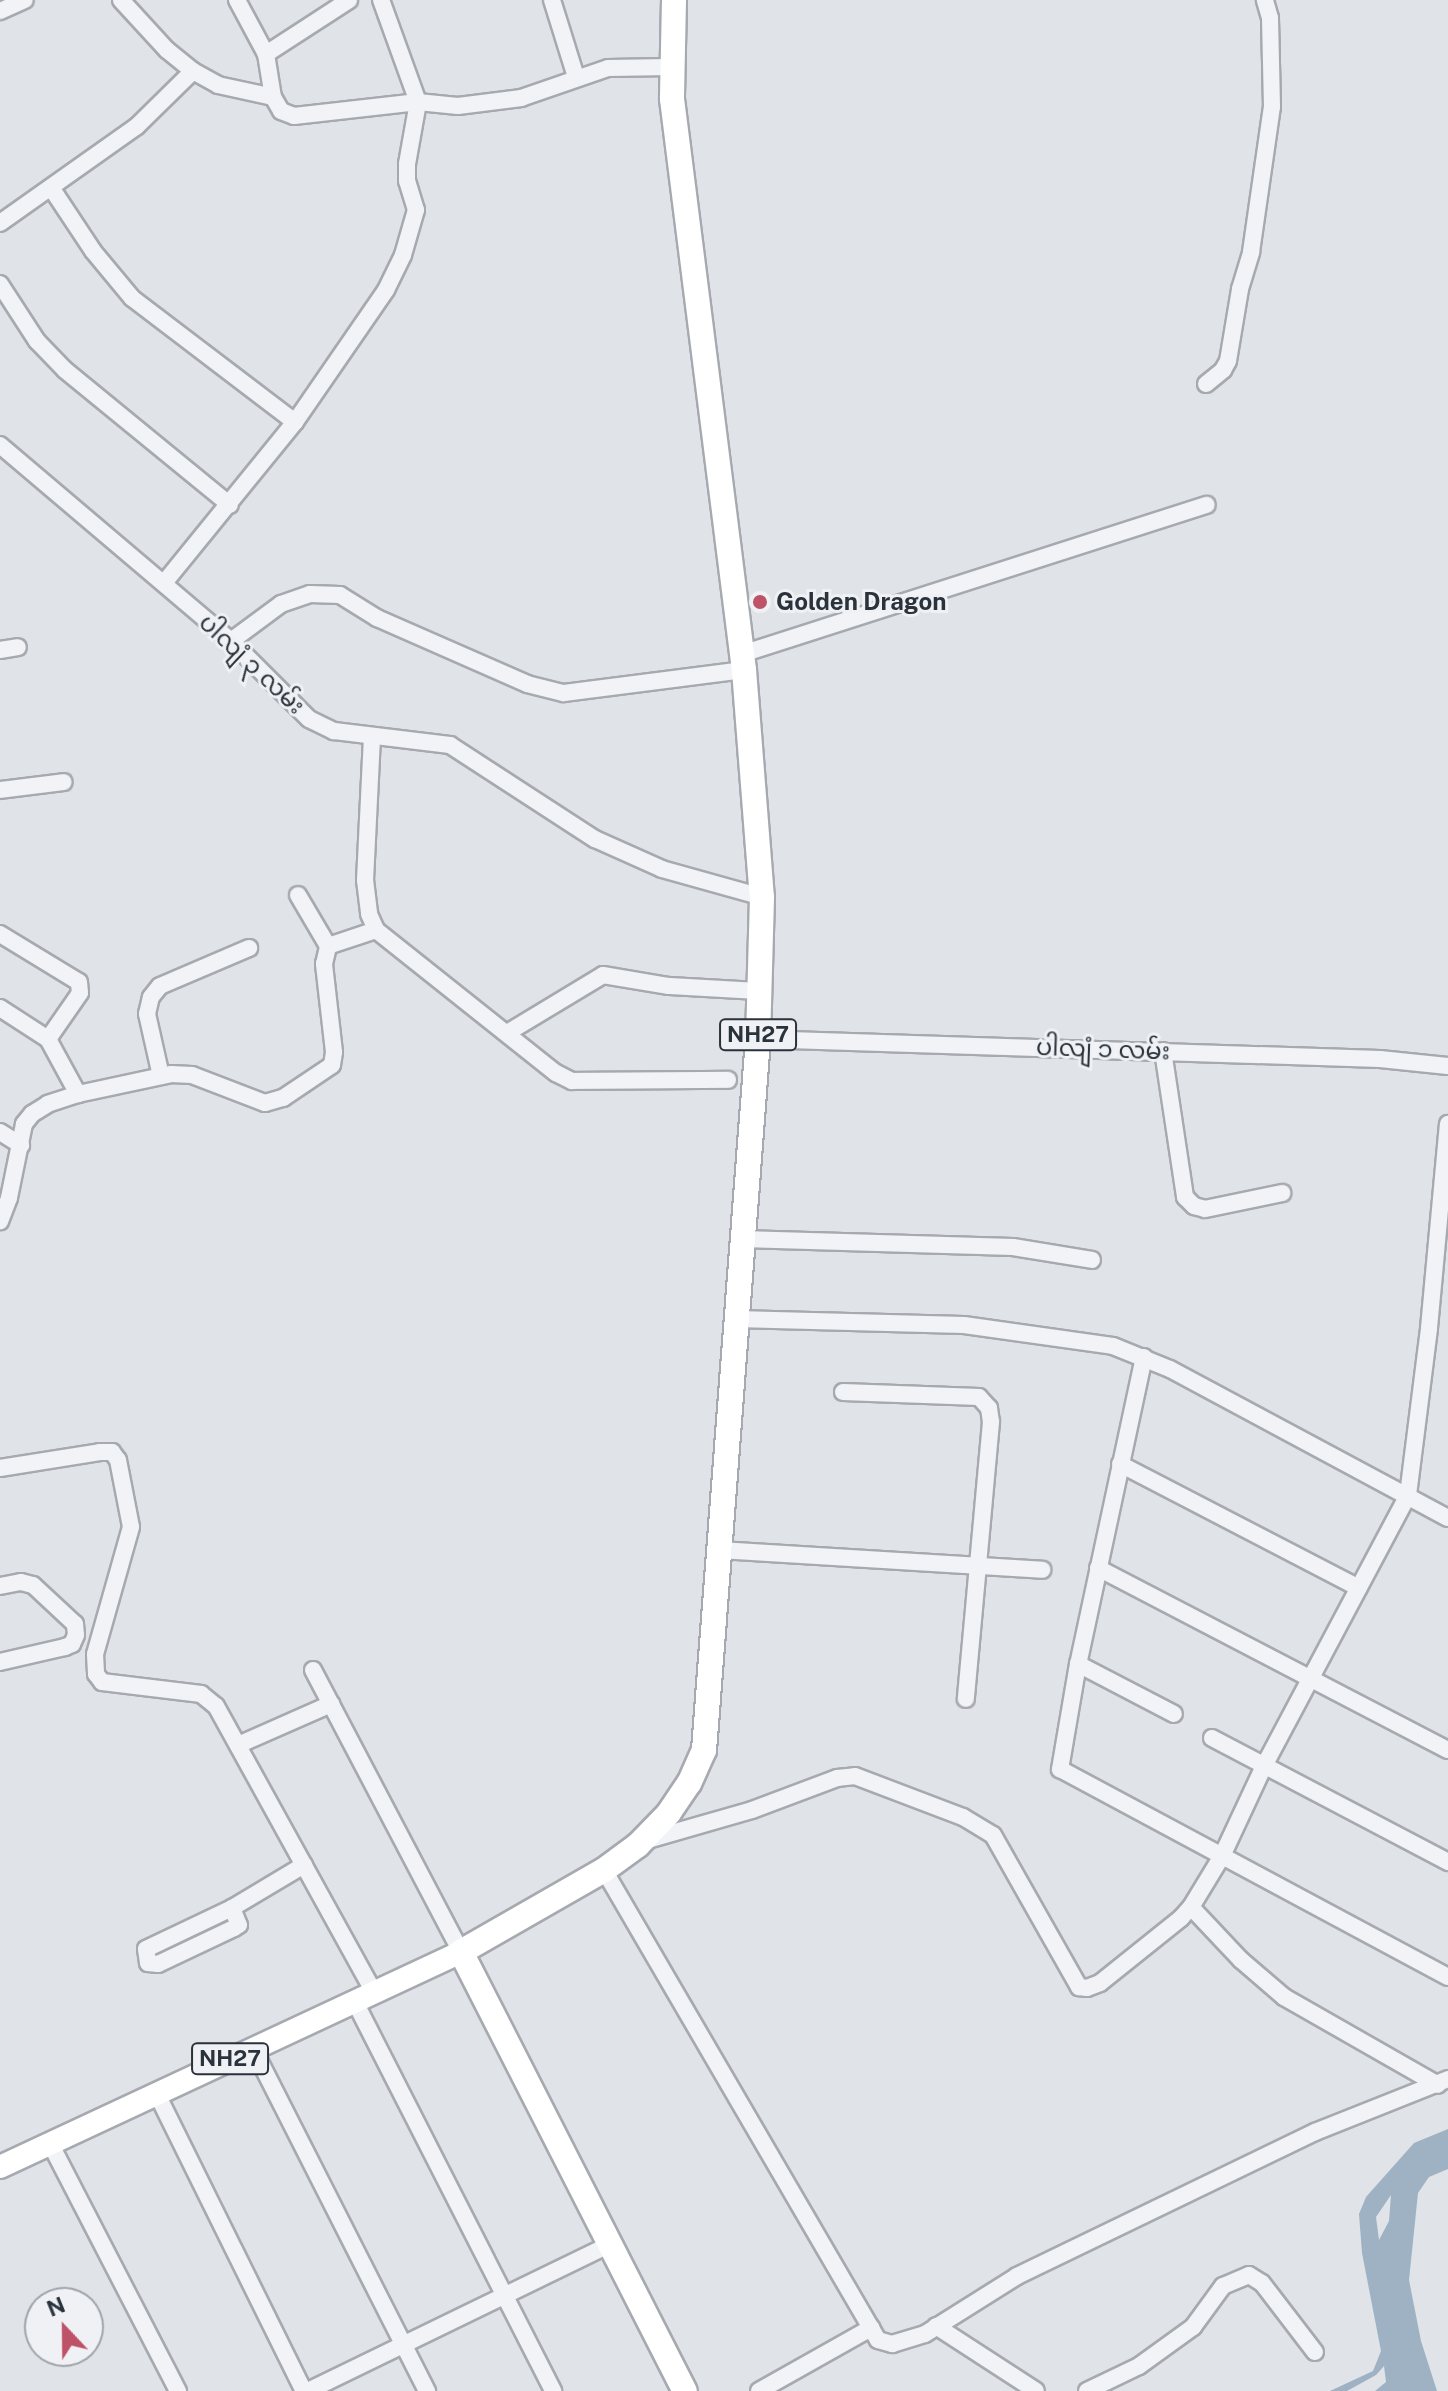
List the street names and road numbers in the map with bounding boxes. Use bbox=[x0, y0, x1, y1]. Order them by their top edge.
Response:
street label: ပါလျံ ၃ လမ်း bbox=[193, 608, 311, 720]
road number: NH27 bbox=[718, 1017, 798, 1053]
street label: ပါလျံ ၁ လမ်း bbox=[1036, 1032, 1170, 1066]
road number: NH27 bbox=[190, 2041, 270, 2077]

